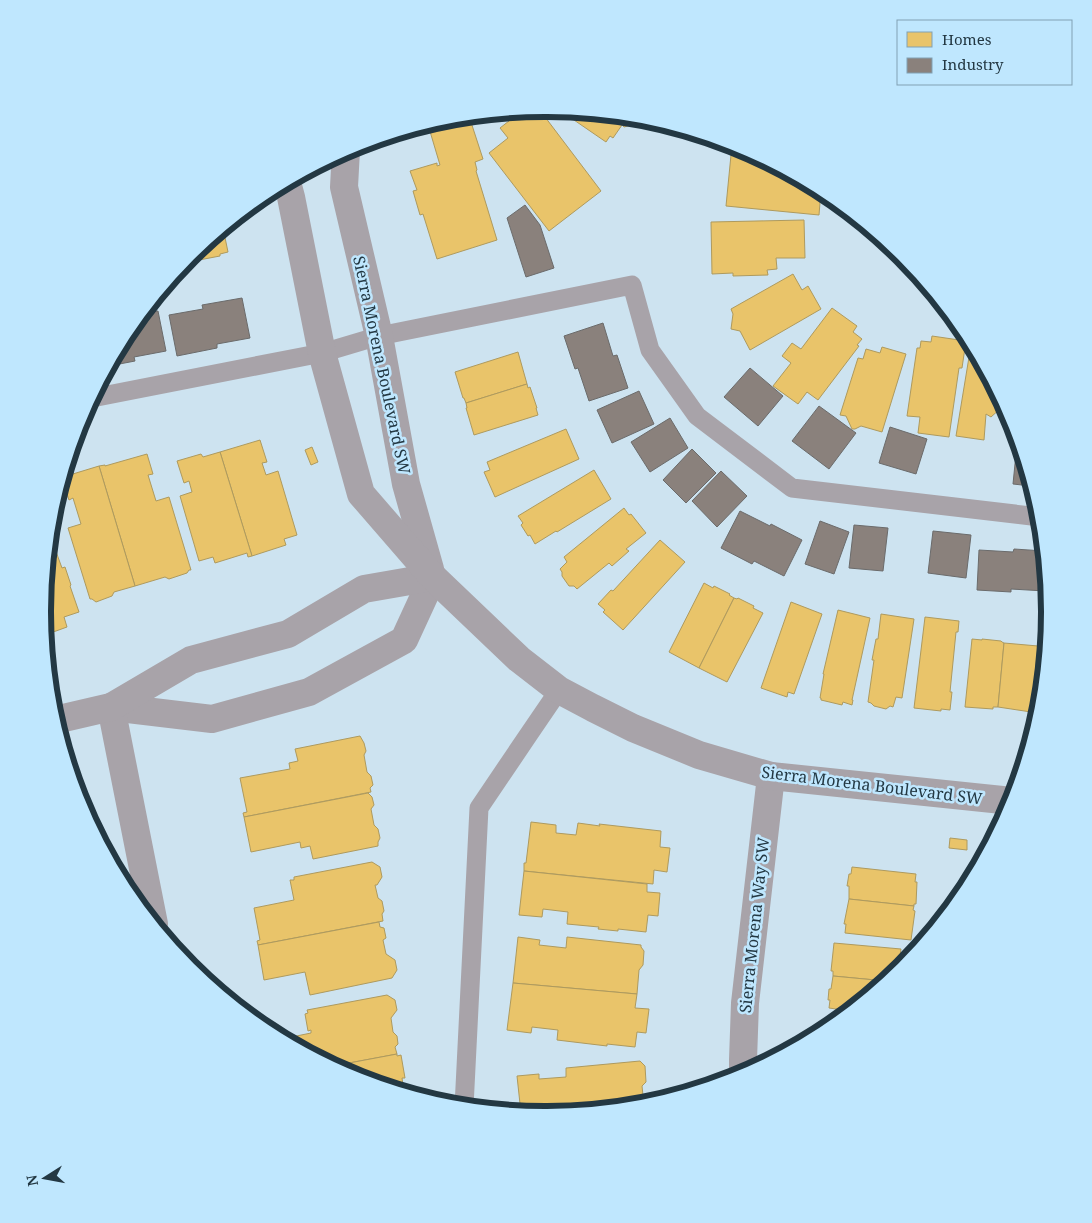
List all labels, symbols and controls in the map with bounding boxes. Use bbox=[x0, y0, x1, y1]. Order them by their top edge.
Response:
legend bbox=[897, 20, 1072, 85]
text: Homes bbox=[942, 29, 992, 49]
text: Industry bbox=[942, 54, 1004, 74]
street label: Sierra Morena Boulevard SW bbox=[348, 254, 416, 476]
street label: Sierra Morena Boulevard SW bbox=[760, 761, 984, 810]
street label: Sierra Morena Way SW bbox=[734, 836, 774, 1014]
north arrow bbox=[20, 1153, 70, 1203]
text: N bbox=[21, 1173, 42, 1188]

